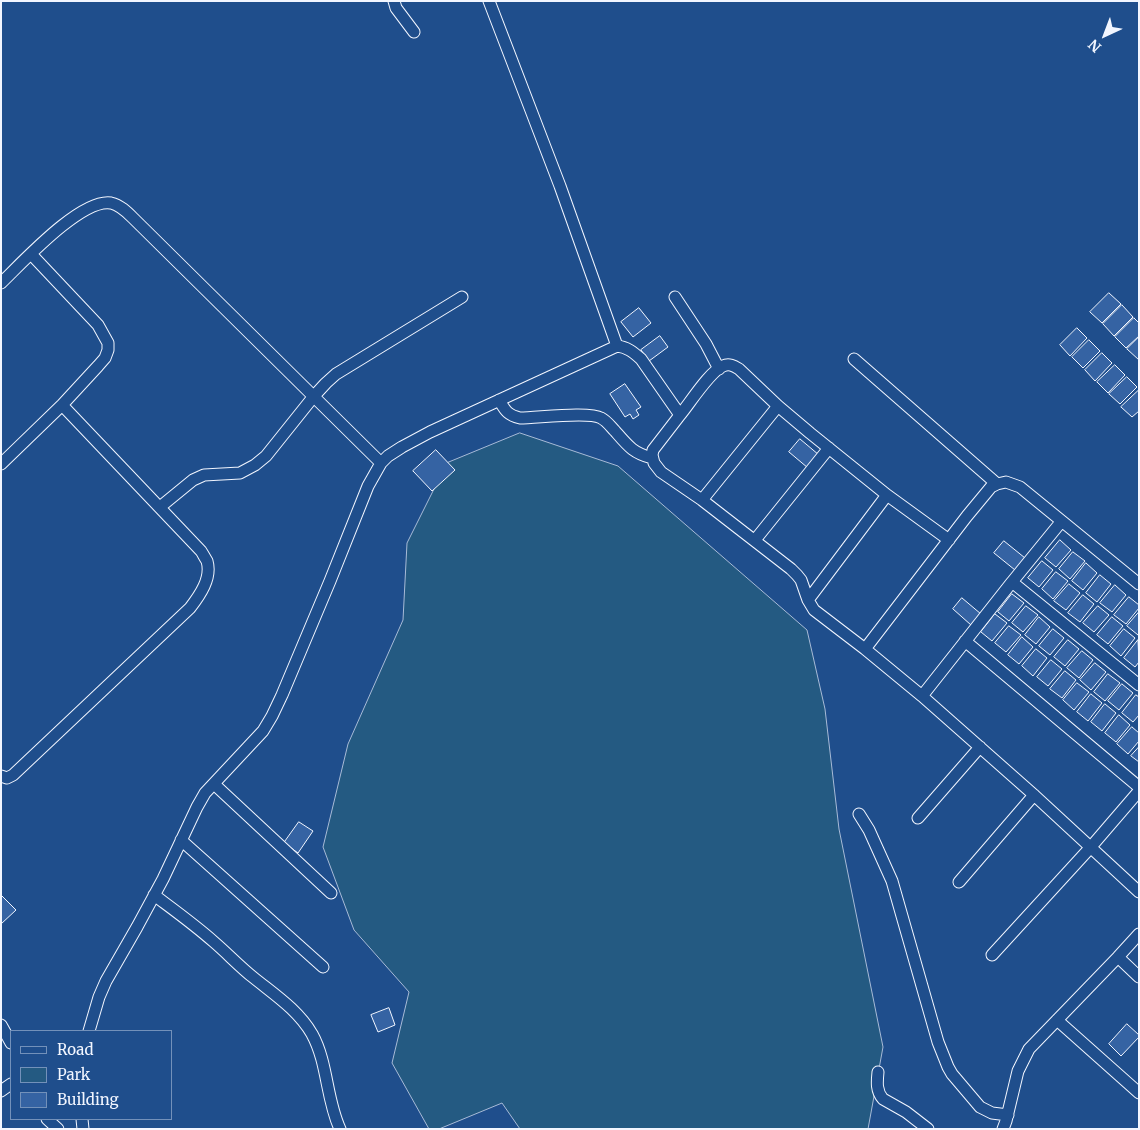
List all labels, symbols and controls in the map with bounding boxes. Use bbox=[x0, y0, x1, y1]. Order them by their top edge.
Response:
north arrow bbox=[1080, 10, 1130, 60]
text: N bbox=[1085, 36, 1105, 56]
legend bbox=[10, 1030, 172, 1120]
text: Road bbox=[57, 1040, 93, 1059]
text: Park bbox=[57, 1065, 90, 1084]
text: Building bbox=[57, 1090, 119, 1109]

